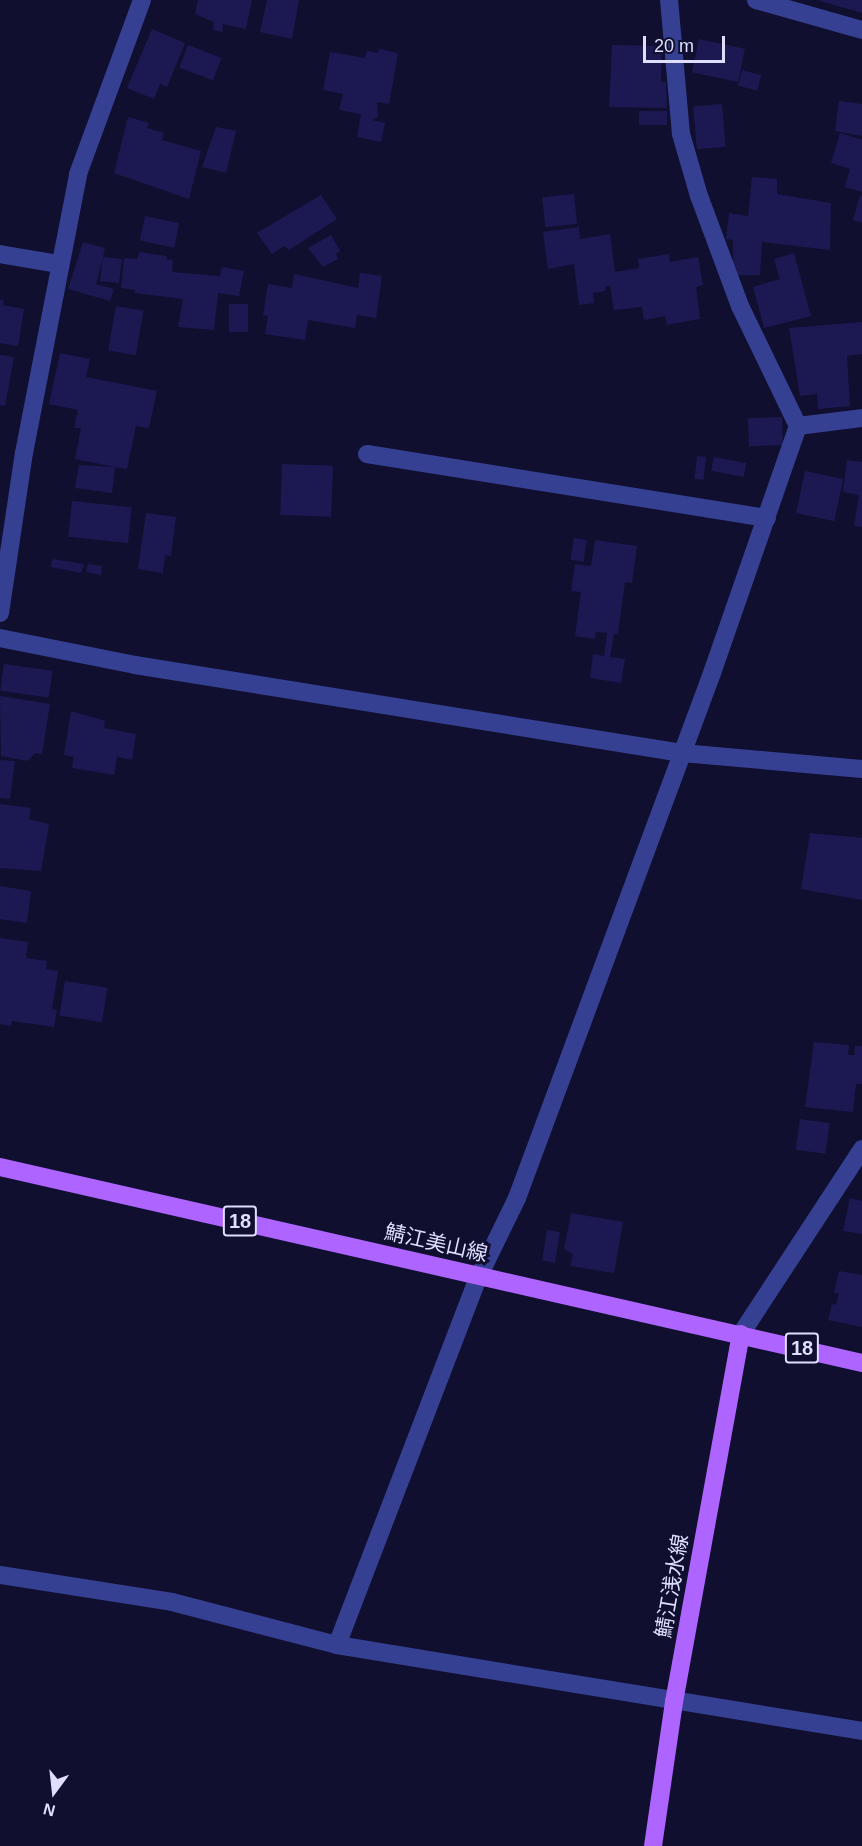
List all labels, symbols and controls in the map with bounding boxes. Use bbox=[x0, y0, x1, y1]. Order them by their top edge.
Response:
scale bar bbox=[646, 24, 728, 62]
text: 20 m bbox=[654, 36, 694, 56]
road number: 18 bbox=[222, 1204, 258, 1238]
street label: 鯖江美山線 bbox=[382, 1219, 490, 1267]
road number: 18 bbox=[784, 1331, 820, 1365]
street label: 鯖江浅水線 bbox=[650, 1532, 694, 1640]
north arrow bbox=[24, 1762, 84, 1822]
text: N bbox=[41, 1800, 57, 1820]

